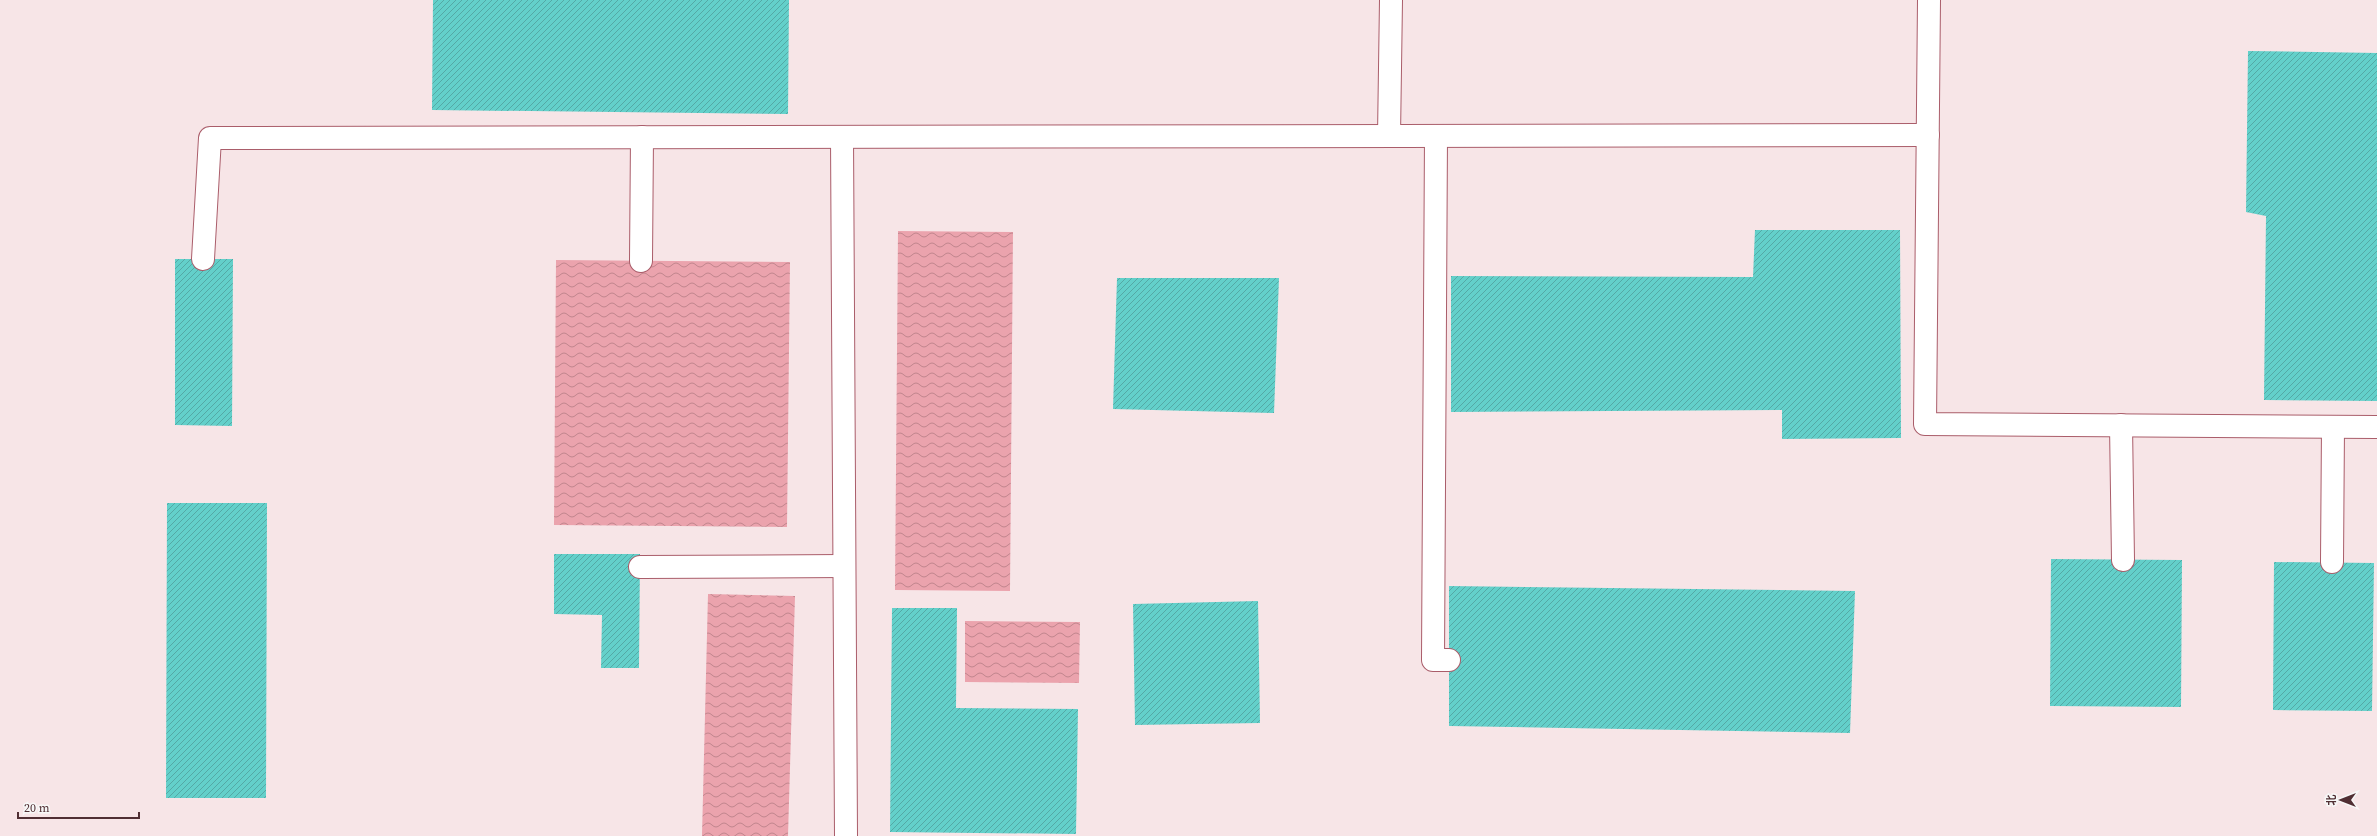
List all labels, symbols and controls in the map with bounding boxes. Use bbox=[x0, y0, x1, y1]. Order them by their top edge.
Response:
north arrow bbox=[2321, 780, 2361, 820]
scale bar bbox=[18, 794, 139, 820]
text: 北 bbox=[2324, 795, 2339, 806]
text: 20 m bbox=[24, 800, 50, 816]

